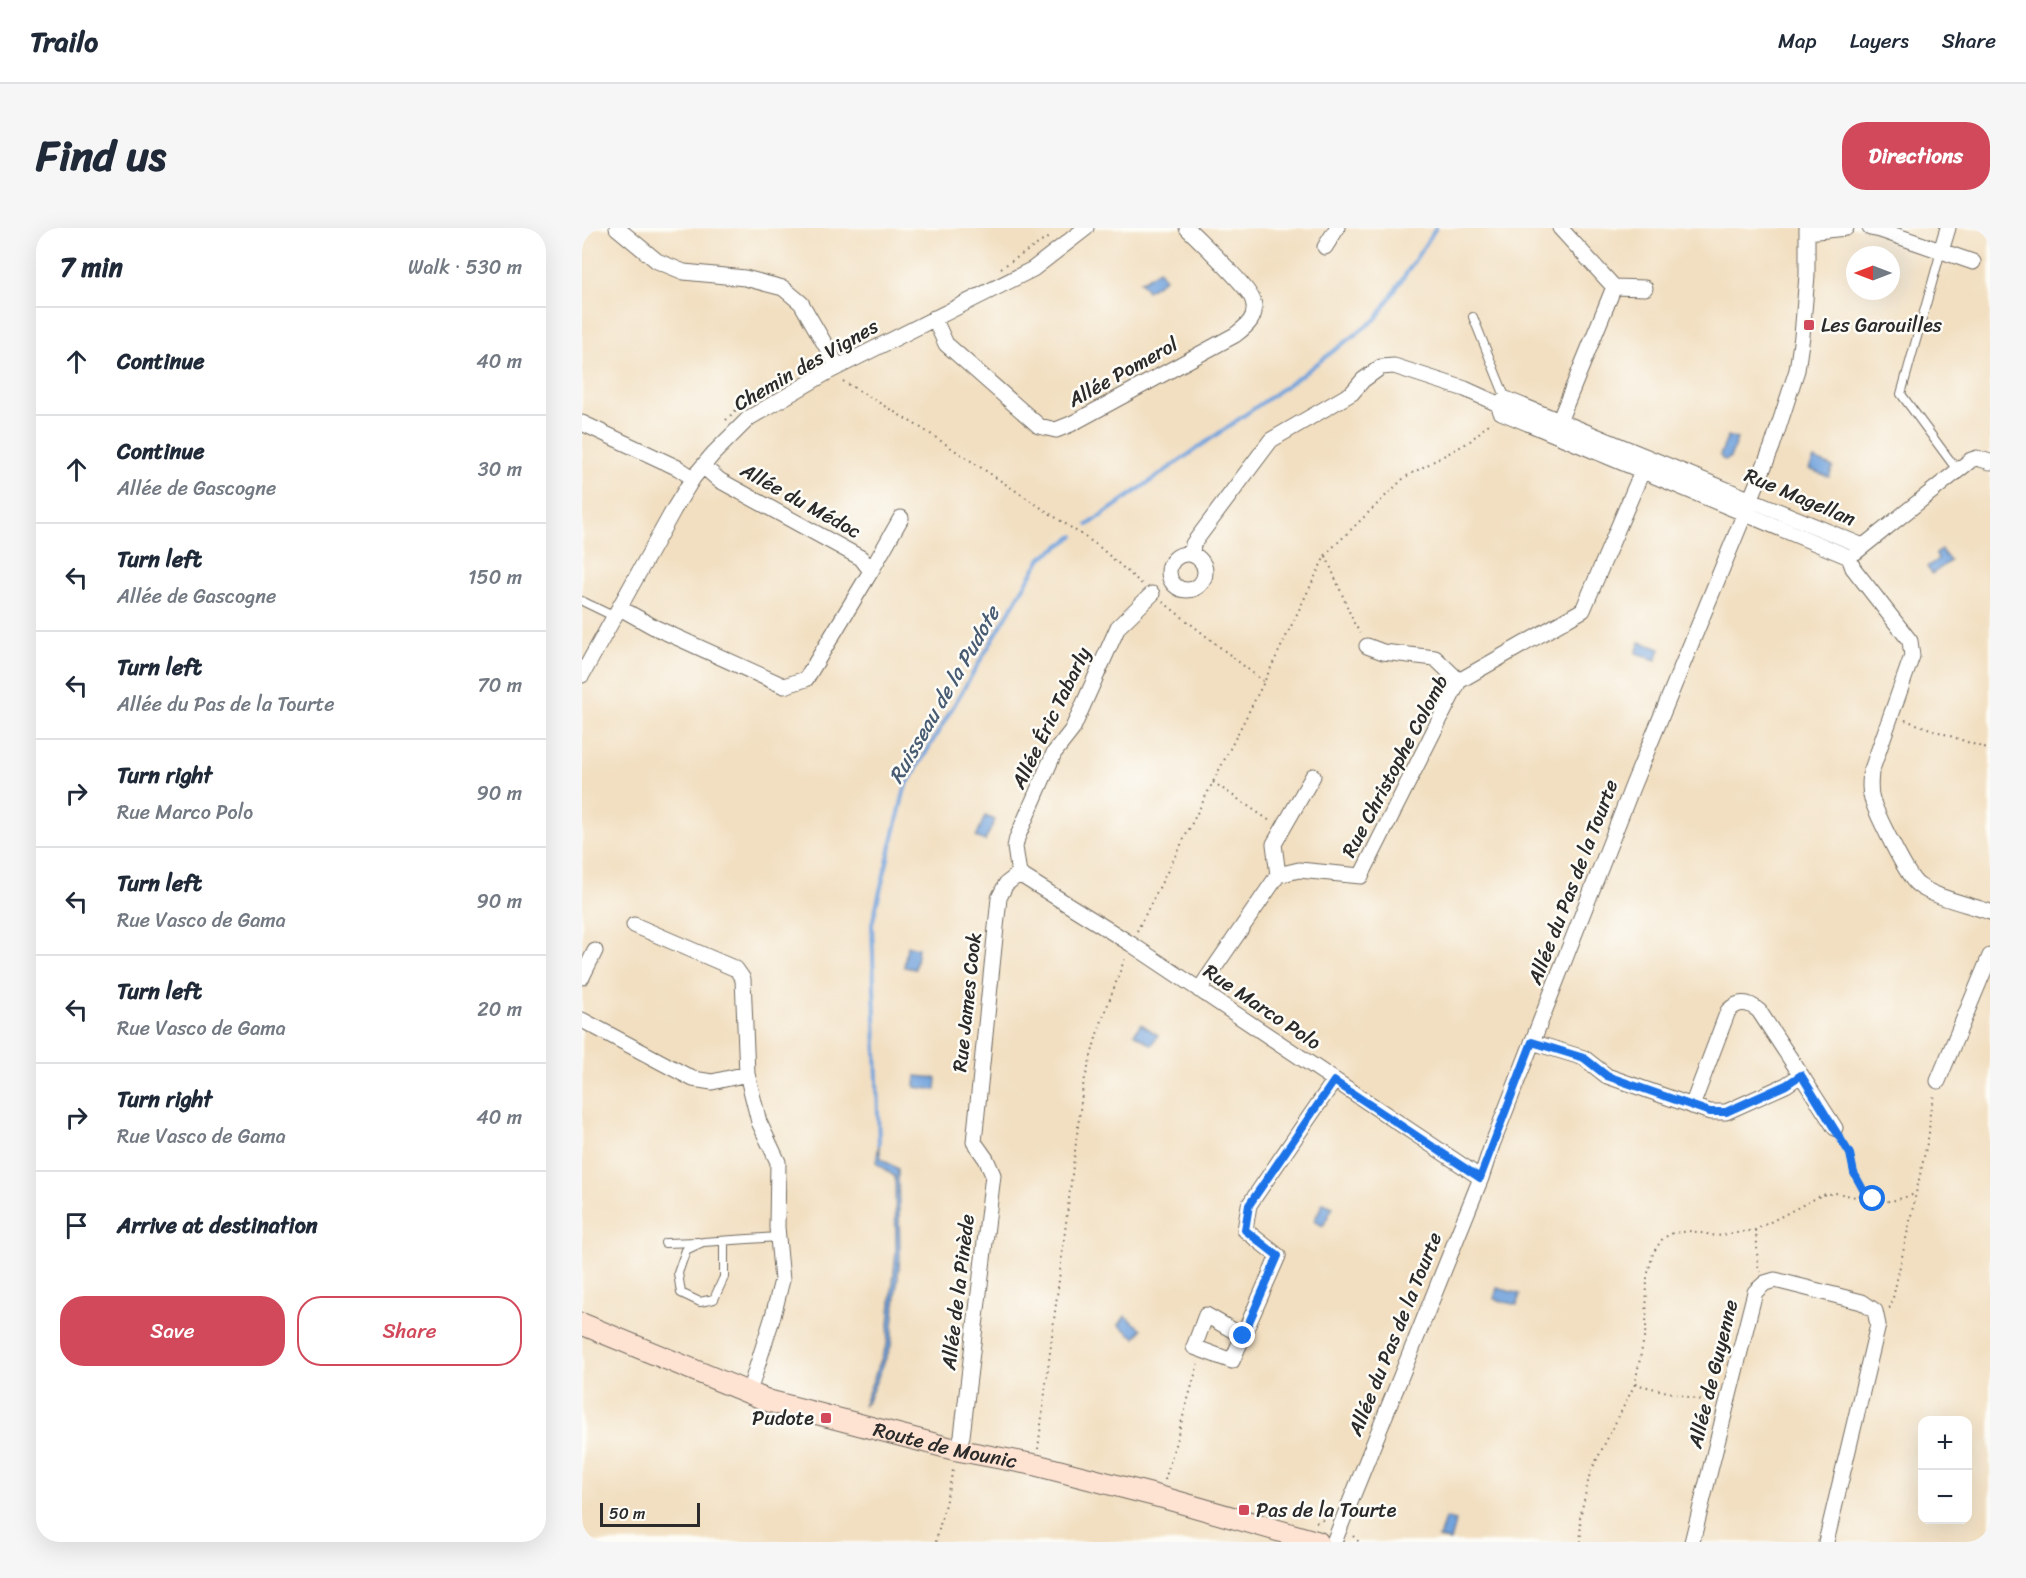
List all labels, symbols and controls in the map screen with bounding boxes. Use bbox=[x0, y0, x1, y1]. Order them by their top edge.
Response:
text: Trailo bbox=[30, 17, 98, 66]
text: Map bbox=[1778, 22, 1817, 60]
text: Layers bbox=[1850, 22, 1909, 60]
text: Share bbox=[1942, 22, 1996, 60]
text: Find us bbox=[36, 119, 166, 193]
button: Directions bbox=[1842, 122, 1990, 190]
text: 7 min bbox=[60, 244, 123, 290]
north arrow bbox=[1846, 246, 1900, 300]
text: Walk · 530 m bbox=[408, 250, 522, 285]
place label: Les Garouilles bbox=[1821, 308, 1943, 343]
street label: Chemin des Vignes bbox=[727, 309, 886, 421]
marker: Les Garouilles bbox=[1802, 318, 1816, 332]
street label: Allée Pomerol bbox=[1060, 327, 1186, 417]
text: Continue bbox=[117, 342, 205, 381]
text: 40 m bbox=[476, 344, 522, 379]
icon: ahead bbox=[60, 345, 93, 378]
text: Continue bbox=[117, 432, 205, 471]
text: 30 m bbox=[478, 452, 522, 487]
icon: ahead bbox=[60, 453, 93, 486]
street label: Allée du Médoc bbox=[733, 453, 868, 549]
street label: Rue Magellan bbox=[1739, 458, 1861, 536]
text: Allée de Gascogne bbox=[117, 471, 276, 506]
text: Turn left bbox=[117, 540, 202, 579]
text: 150 m bbox=[468, 560, 522, 595]
icon: left bbox=[60, 561, 93, 594]
text: Allée de Gascogne bbox=[117, 579, 276, 614]
water label: Ruisseau de la Pudote bbox=[878, 597, 1012, 791]
street label: Allée Éric Tabarly bbox=[1001, 640, 1101, 796]
text: Turn left bbox=[117, 648, 202, 687]
text: 70 m bbox=[477, 668, 522, 703]
street label: Rue Christophe Colomb bbox=[1332, 668, 1458, 864]
icon: left bbox=[60, 669, 93, 702]
text: Allée du Pas de la Tourte bbox=[117, 687, 334, 722]
text: Turn right bbox=[117, 756, 212, 795]
street label: Allée du Pas de la Tourte bbox=[1517, 774, 1628, 991]
text: 90 m bbox=[477, 776, 522, 811]
icon: right bbox=[60, 777, 93, 810]
text: Rue Marco Polo bbox=[117, 795, 253, 830]
text: Turn left bbox=[117, 864, 202, 903]
text: 90 m bbox=[477, 884, 522, 919]
icon: left bbox=[60, 885, 93, 918]
text: Rue Vasco de Gama bbox=[117, 903, 286, 938]
street label: Rue James Cook bbox=[942, 930, 992, 1074]
street label: Rue Marco Polo bbox=[1196, 954, 1328, 1060]
text: Turn left bbox=[117, 972, 202, 1011]
text: 20 m bbox=[477, 992, 522, 1027]
icon: left bbox=[60, 993, 93, 1026]
text: Rue Vasco de Gama bbox=[117, 1011, 286, 1046]
text: Turn right bbox=[117, 1080, 212, 1119]
text: 40 m bbox=[476, 1100, 522, 1135]
icon: right bbox=[60, 1101, 93, 1134]
text: Rue Vasco de Gama bbox=[117, 1119, 286, 1154]
route start bbox=[1859, 1185, 1885, 1211]
text: Arrive at destination bbox=[117, 1206, 318, 1245]
icon: arrive bbox=[60, 1209, 93, 1242]
street label: Allée de la Pinède bbox=[931, 1212, 985, 1373]
street label: Allée du Pas de la Tourte bbox=[1338, 1227, 1452, 1442]
button: Save bbox=[60, 1296, 285, 1366]
button: Share bbox=[297, 1296, 522, 1366]
street label: Allée de Guyenne bbox=[1677, 1296, 1748, 1453]
route end bbox=[1229, 1322, 1255, 1348]
place label: Pudote bbox=[752, 1401, 814, 1436]
marker: Pudote bbox=[819, 1411, 833, 1425]
street label: Route de Mounic bbox=[870, 1411, 1020, 1479]
map controls bbox=[1918, 1416, 1972, 1524]
button: + bbox=[1918, 1416, 1972, 1470]
button: − bbox=[1918, 1470, 1972, 1524]
place label: Pas de la Tourte bbox=[1256, 1493, 1397, 1528]
text: 50 m bbox=[609, 1499, 645, 1528]
scale bar bbox=[600, 1500, 700, 1528]
marker: Pas de la Tourte bbox=[1237, 1503, 1251, 1517]

